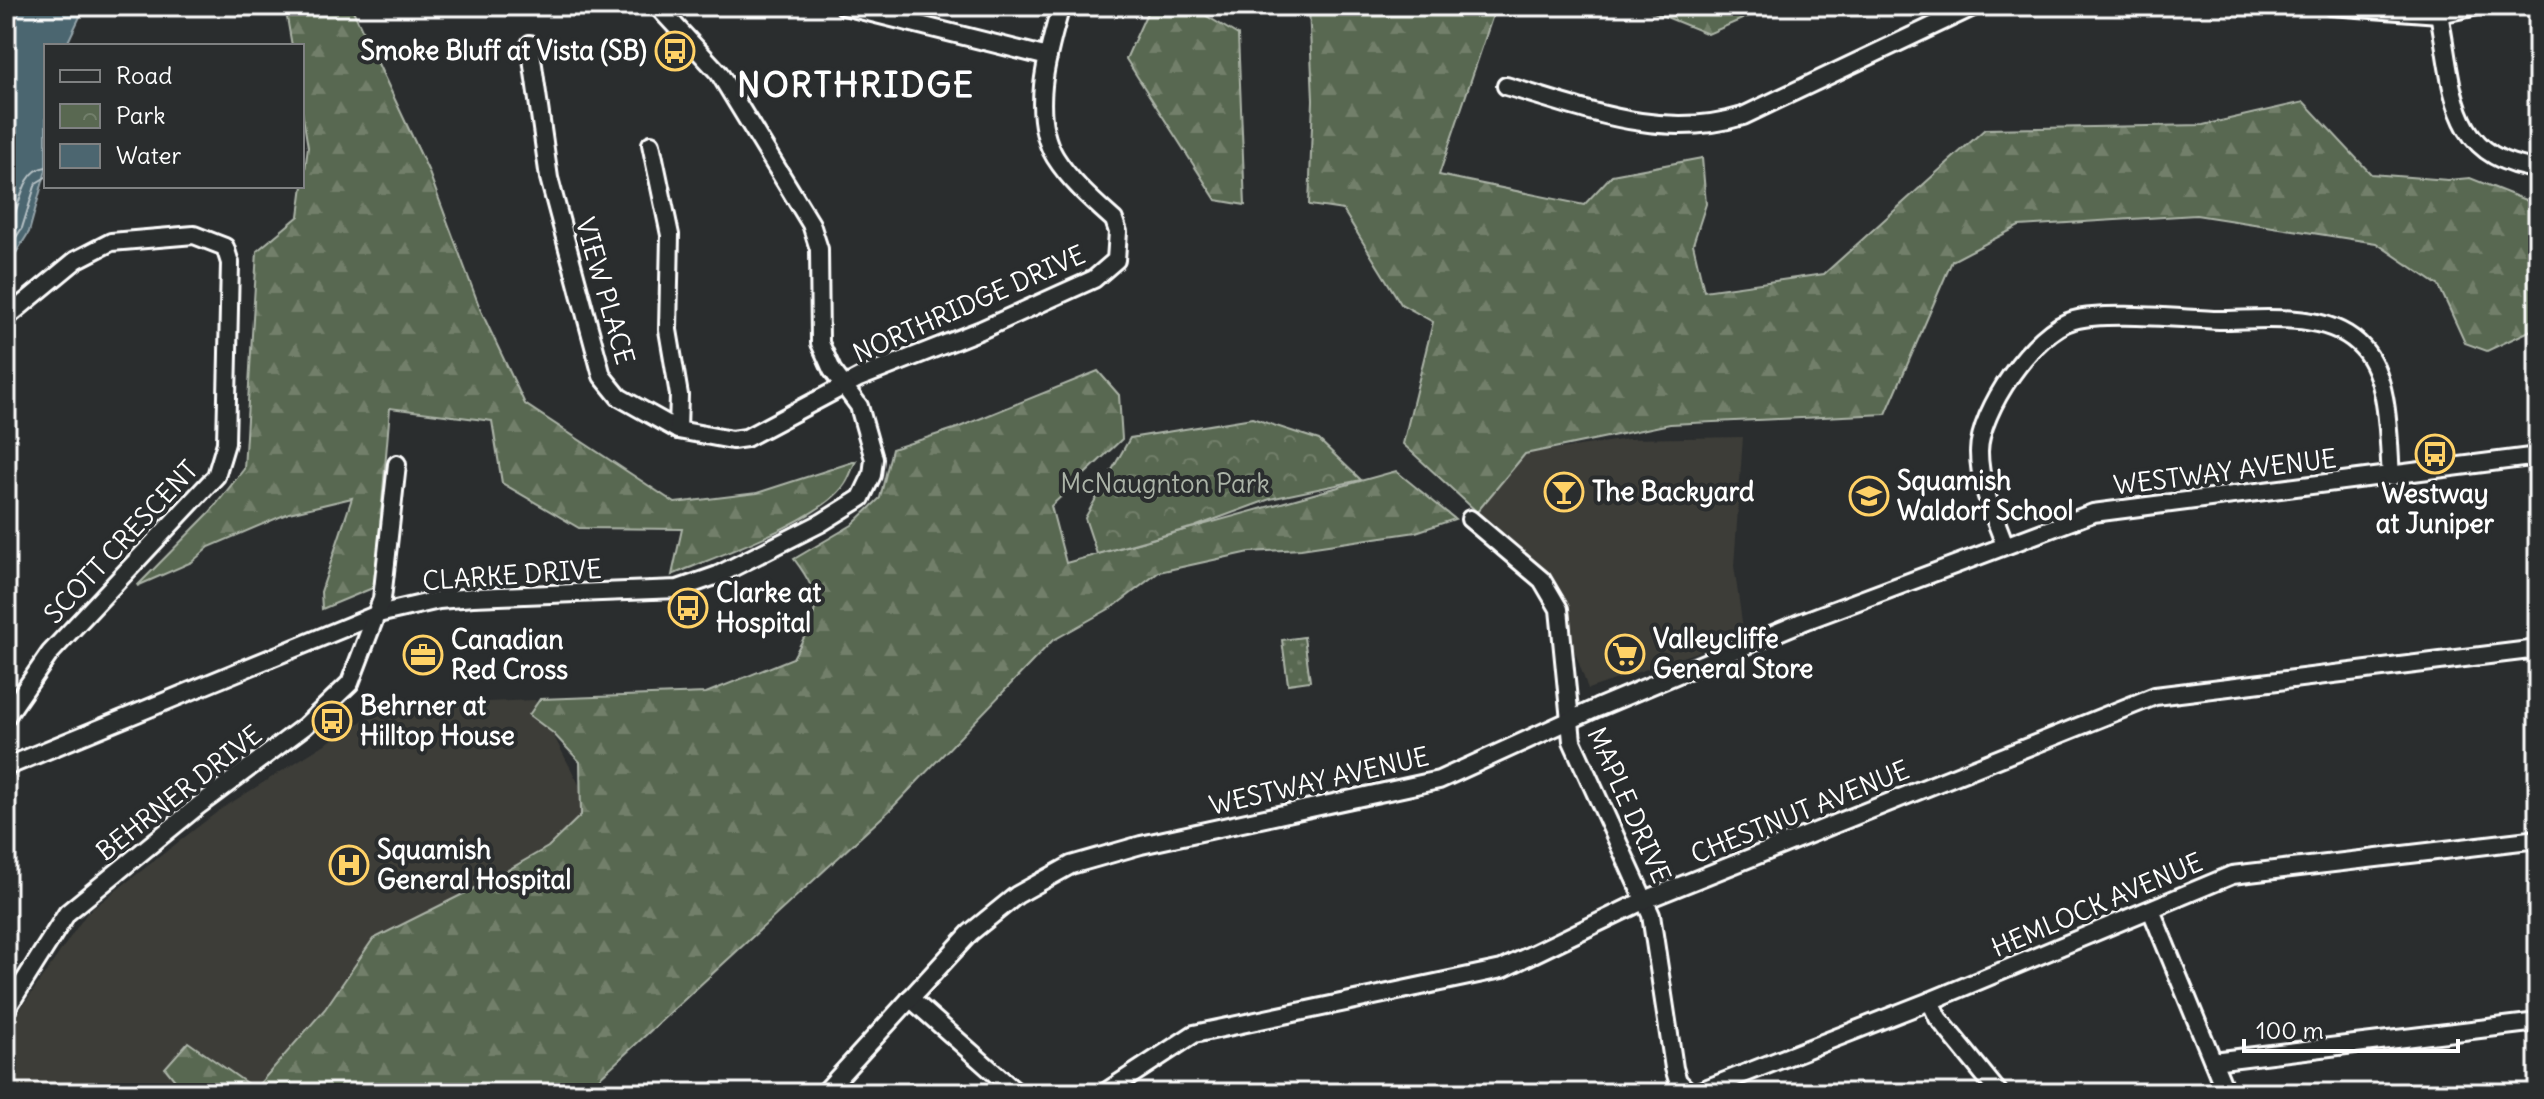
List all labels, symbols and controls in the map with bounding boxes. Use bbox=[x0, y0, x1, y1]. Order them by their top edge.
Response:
bus stop icon: Smoke Bluff at Vista (SB) bbox=[654, 30, 696, 72]
place label: Smoke Bluff at Vista (SB) bbox=[360, 34, 647, 67]
legend bbox=[44, 44, 304, 188]
text: Road bbox=[116, 60, 172, 90]
district label: NORTHRIDGE bbox=[737, 63, 975, 106]
text: Park bbox=[116, 100, 166, 130]
text: Water bbox=[116, 140, 181, 170]
street label: VIEW PLACE bbox=[569, 214, 642, 368]
street label: NORTHRIDGE DRIVE bbox=[848, 237, 1090, 370]
bus stop icon: Westway at Juniper bbox=[2414, 433, 2456, 475]
street label: WESTWAY AVENUE bbox=[2112, 441, 2338, 502]
street label: SCOTT CRESCENT bbox=[37, 453, 205, 630]
place label: Squamish Waldorf School bbox=[1897, 464, 2073, 527]
park label: McNaugnton Park bbox=[1060, 467, 1270, 500]
bar icon: The Backyard bbox=[1543, 471, 1585, 513]
place label: The Backyard bbox=[1592, 475, 1754, 508]
school or university icon: Squamish Waldorf School bbox=[1848, 475, 1890, 517]
place label: Westway at Juniper bbox=[2376, 477, 2495, 540]
street label: CLARKE DRIVE bbox=[421, 552, 603, 597]
place label: Clarke at Hospital bbox=[716, 576, 821, 639]
bus stop icon: Clarke at Hospital bbox=[667, 587, 709, 629]
place label: Valleycliffe General Store bbox=[1653, 622, 1813, 685]
place label: Canadian Red Cross bbox=[451, 623, 568, 686]
supermarket icon: Valleycliffe General Store bbox=[1604, 633, 1646, 675]
office icon: Canadian Red Cross bbox=[402, 634, 444, 676]
place label: Behrner at Hilltop House bbox=[360, 689, 515, 752]
bus stop icon: Behrner at Hilltop House bbox=[311, 700, 353, 742]
street label: BEHRNER DRIVE bbox=[89, 718, 268, 868]
street label: MAPLE DRIVE bbox=[1580, 722, 1678, 888]
street label: WESTWAY AVENUE bbox=[1206, 739, 1432, 822]
street label: CHESTNUT AVENUE bbox=[1686, 753, 1914, 870]
place label: Squamish General Hospital bbox=[377, 833, 571, 896]
hospital icon: Squamish General Hospital bbox=[328, 844, 370, 886]
street label: HEMLOCK AVENUE bbox=[1986, 845, 2207, 964]
scale bar bbox=[2244, 1003, 2458, 1053]
text: 100 m bbox=[2256, 1015, 2324, 1045]

